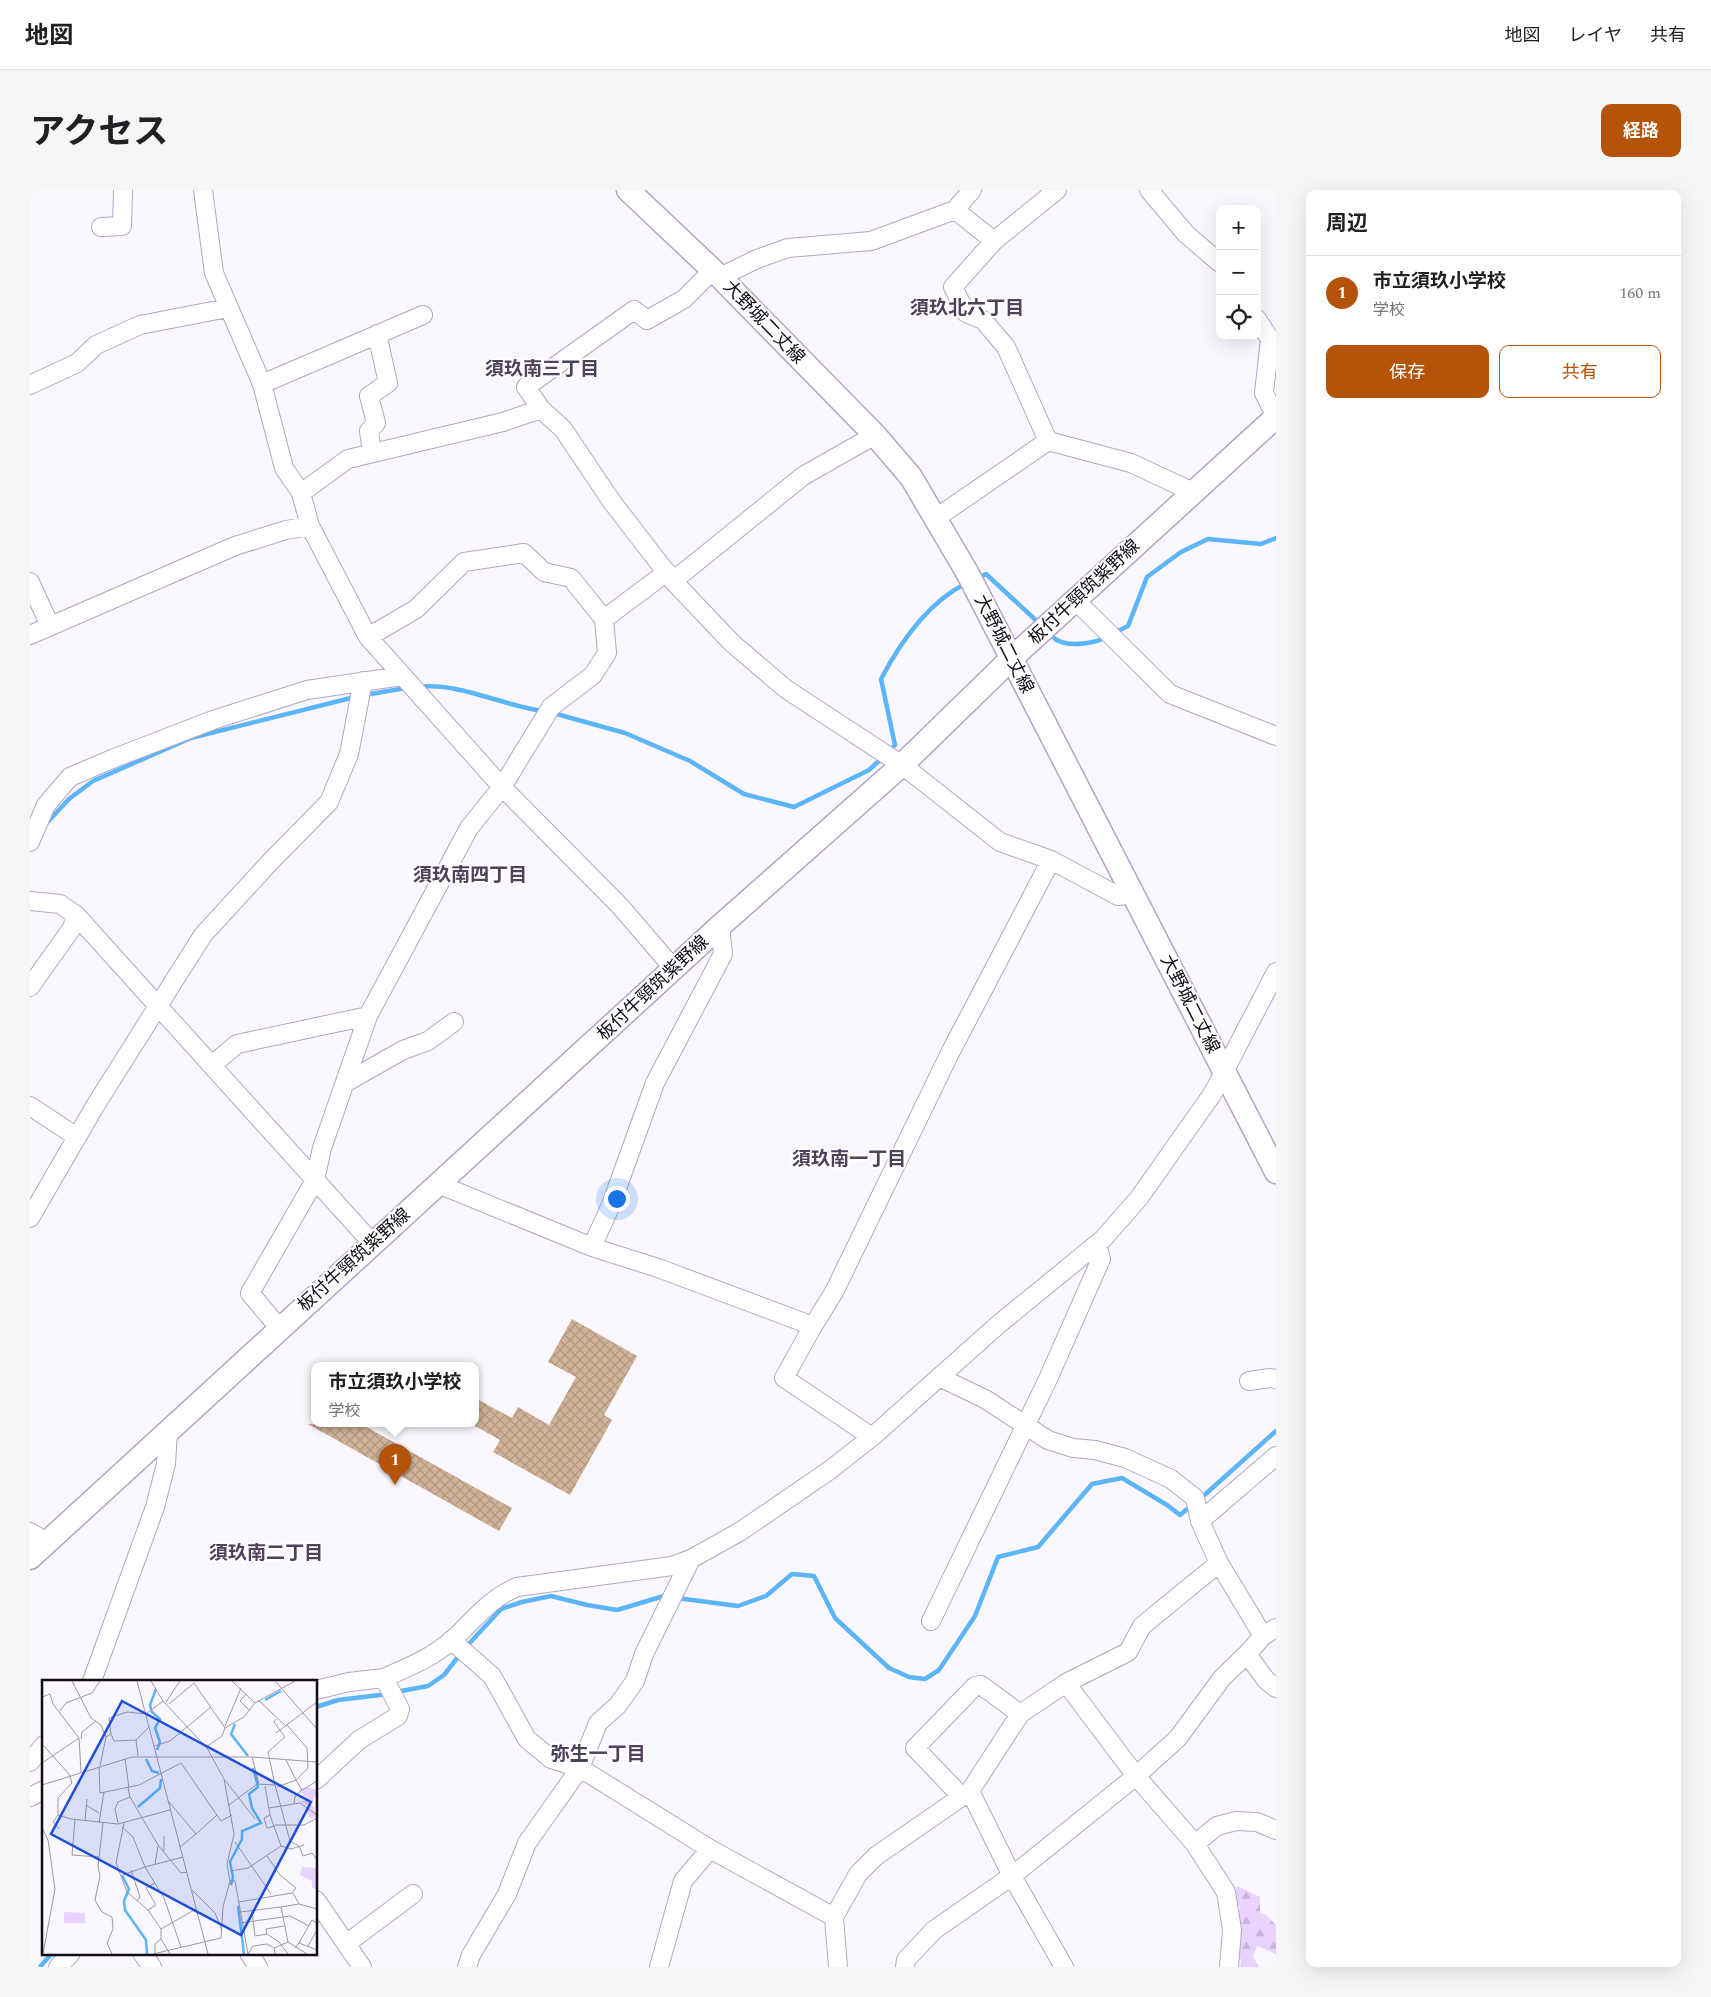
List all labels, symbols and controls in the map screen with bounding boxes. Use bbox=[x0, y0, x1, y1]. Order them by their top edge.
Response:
text: 地図 bbox=[25, 18, 73, 54]
text: 地図 bbox=[1505, 22, 1541, 49]
text: レイヤ bbox=[1569, 22, 1622, 49]
text: 共有 bbox=[1650, 22, 1686, 49]
button: 経路 bbox=[1601, 104, 1681, 157]
text: アクセス bbox=[30, 106, 168, 159]
map controls bbox=[1216, 205, 1261, 340]
button: + bbox=[1216, 205, 1261, 250]
text: 周辺 bbox=[1326, 208, 1368, 240]
button: − bbox=[1216, 250, 1261, 295]
text: 市立須玖小学校 bbox=[1373, 267, 1506, 296]
street label: 大野城二丈線 bbox=[717, 274, 811, 370]
text: 1 bbox=[1338, 281, 1346, 305]
text: 160 m bbox=[1619, 281, 1661, 305]
district label: 須玖北六丁目 bbox=[910, 294, 1024, 323]
button: locate bbox=[1216, 295, 1261, 340]
text: 学校 bbox=[1373, 298, 1405, 322]
button: 保存 bbox=[1326, 345, 1489, 398]
button: 共有 bbox=[1499, 345, 1661, 398]
district label: 須玖南三丁目 bbox=[485, 355, 599, 384]
street label: 板付牛頸筑紫野線 bbox=[1022, 533, 1146, 651]
street label: 大野城二丈線 bbox=[967, 590, 1041, 698]
district label: 須玖南四丁目 bbox=[413, 861, 527, 890]
street label: 板付牛頸筑紫野線 bbox=[591, 929, 715, 1047]
street label: 大野城二丈線 bbox=[1153, 950, 1227, 1058]
district label: 須玖南一丁目 bbox=[792, 1145, 906, 1174]
your location bbox=[604, 1186, 630, 1212]
street label: 板付牛頸筑紫野線 bbox=[291, 1202, 417, 1318]
popup bbox=[311, 1362, 479, 1427]
text: 市立須玖小学校 bbox=[328, 1368, 462, 1397]
text: 学校 bbox=[328, 1399, 361, 1423]
pin: 1 bbox=[379, 1444, 411, 1485]
district label: 須玖南二丁目 bbox=[209, 1539, 323, 1568]
inset map bbox=[42, 1680, 318, 1954]
district label: 弥生一丁目 bbox=[550, 1740, 646, 1769]

